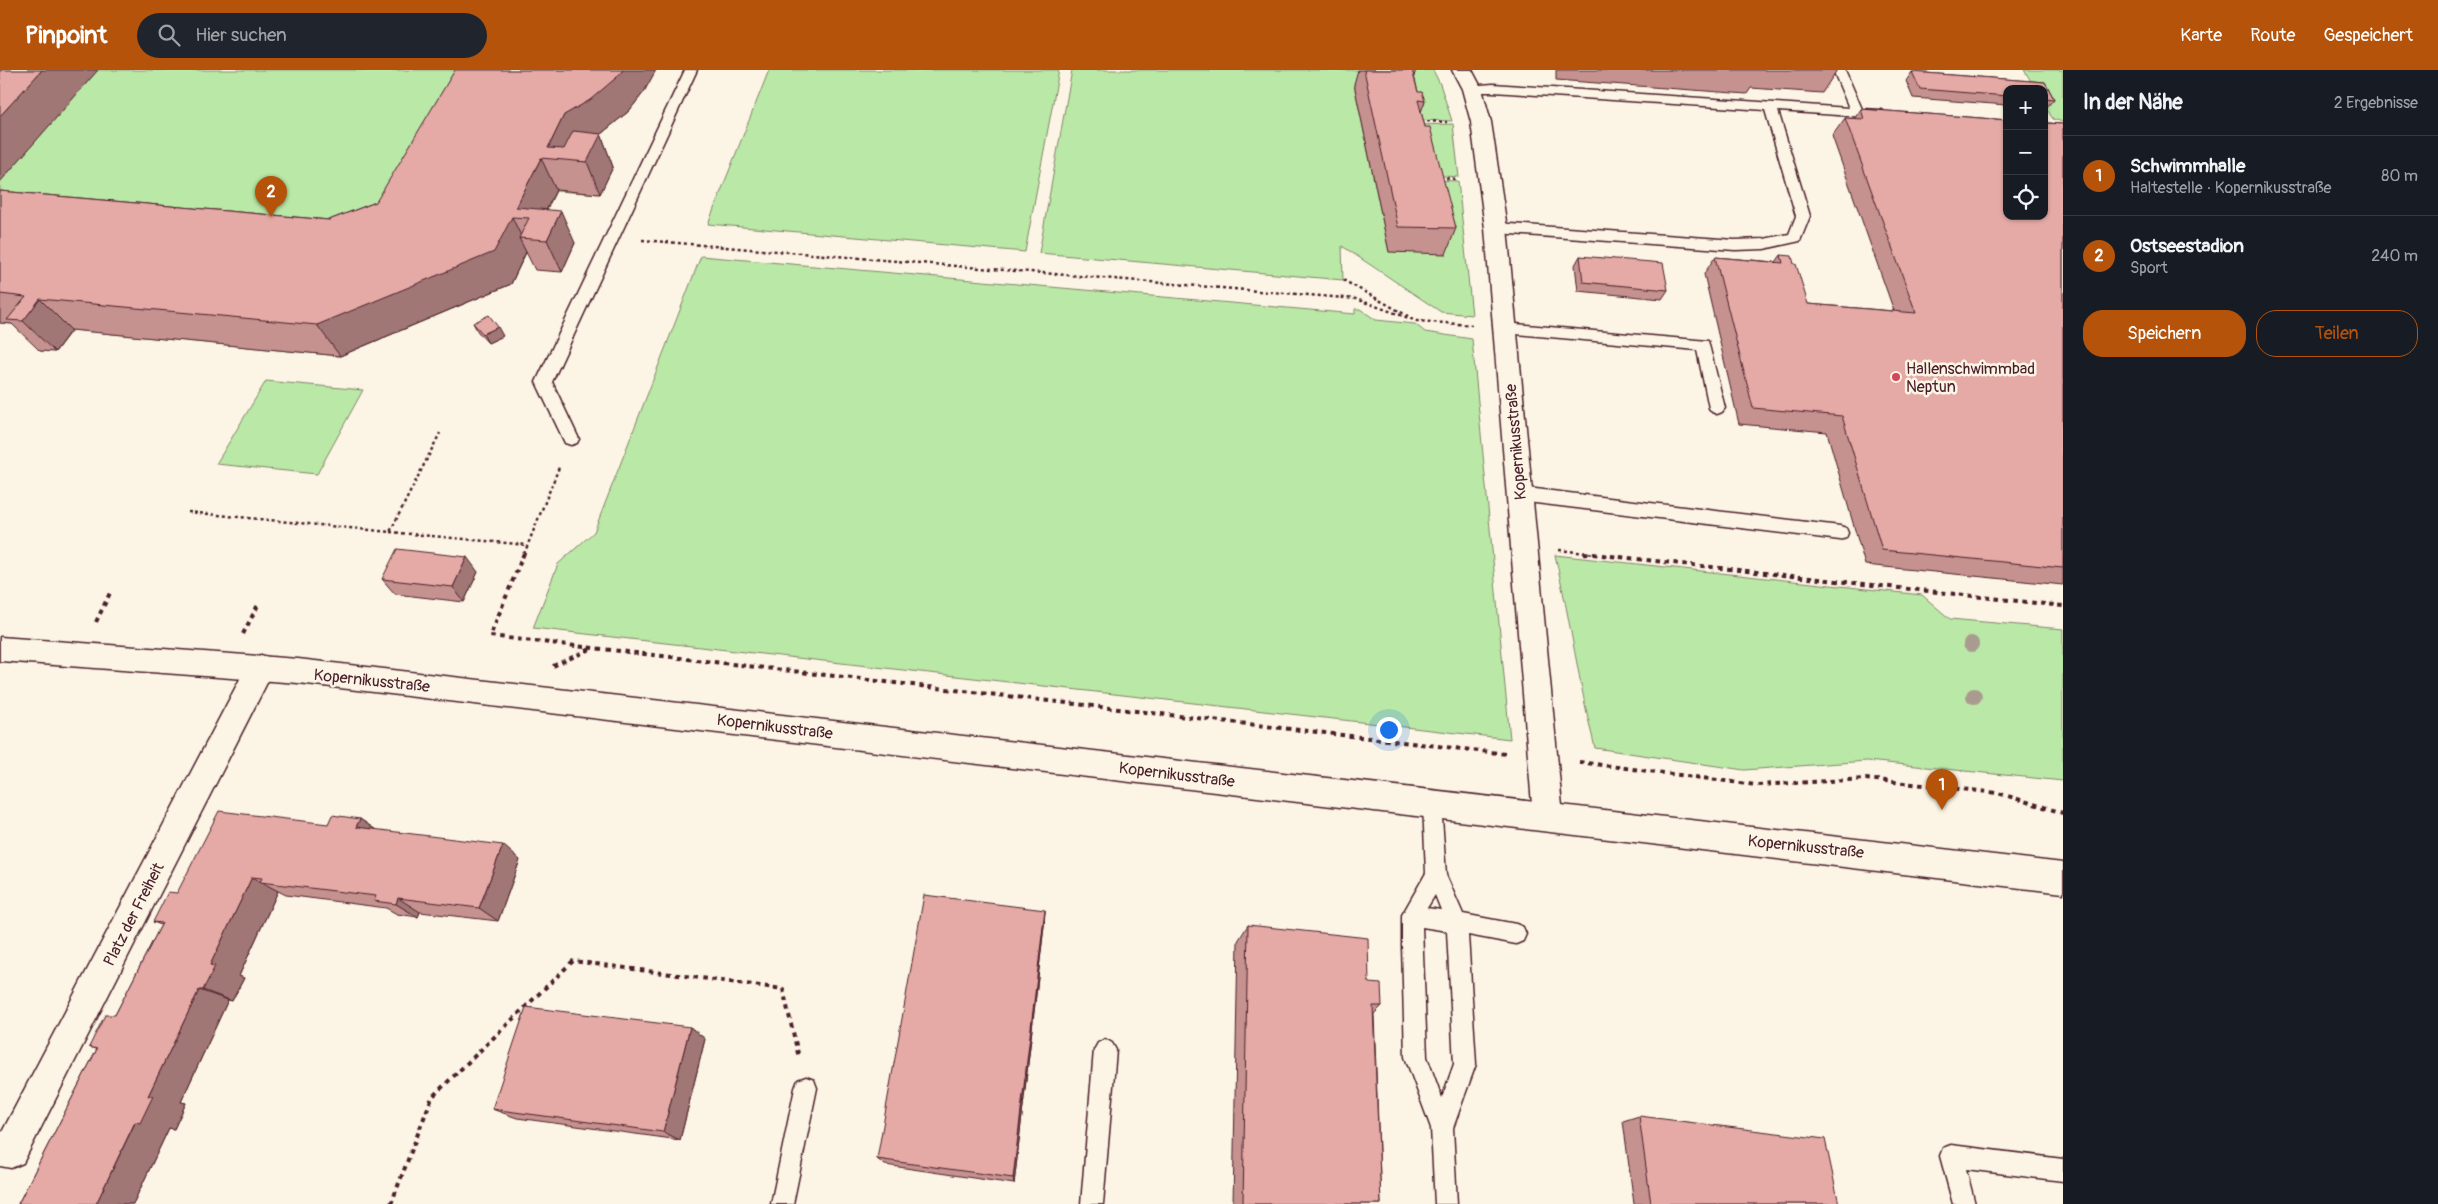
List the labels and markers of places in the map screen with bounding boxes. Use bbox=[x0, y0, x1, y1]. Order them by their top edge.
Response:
pin: 2 bbox=[255, 176, 287, 217]
place label: Hallenschwimmbad Neptun bbox=[1906, 359, 2035, 397]
marker: Hallenschwimmbad Neptun bbox=[1890, 371, 1902, 383]
pin: 1 bbox=[1926, 769, 1958, 810]

